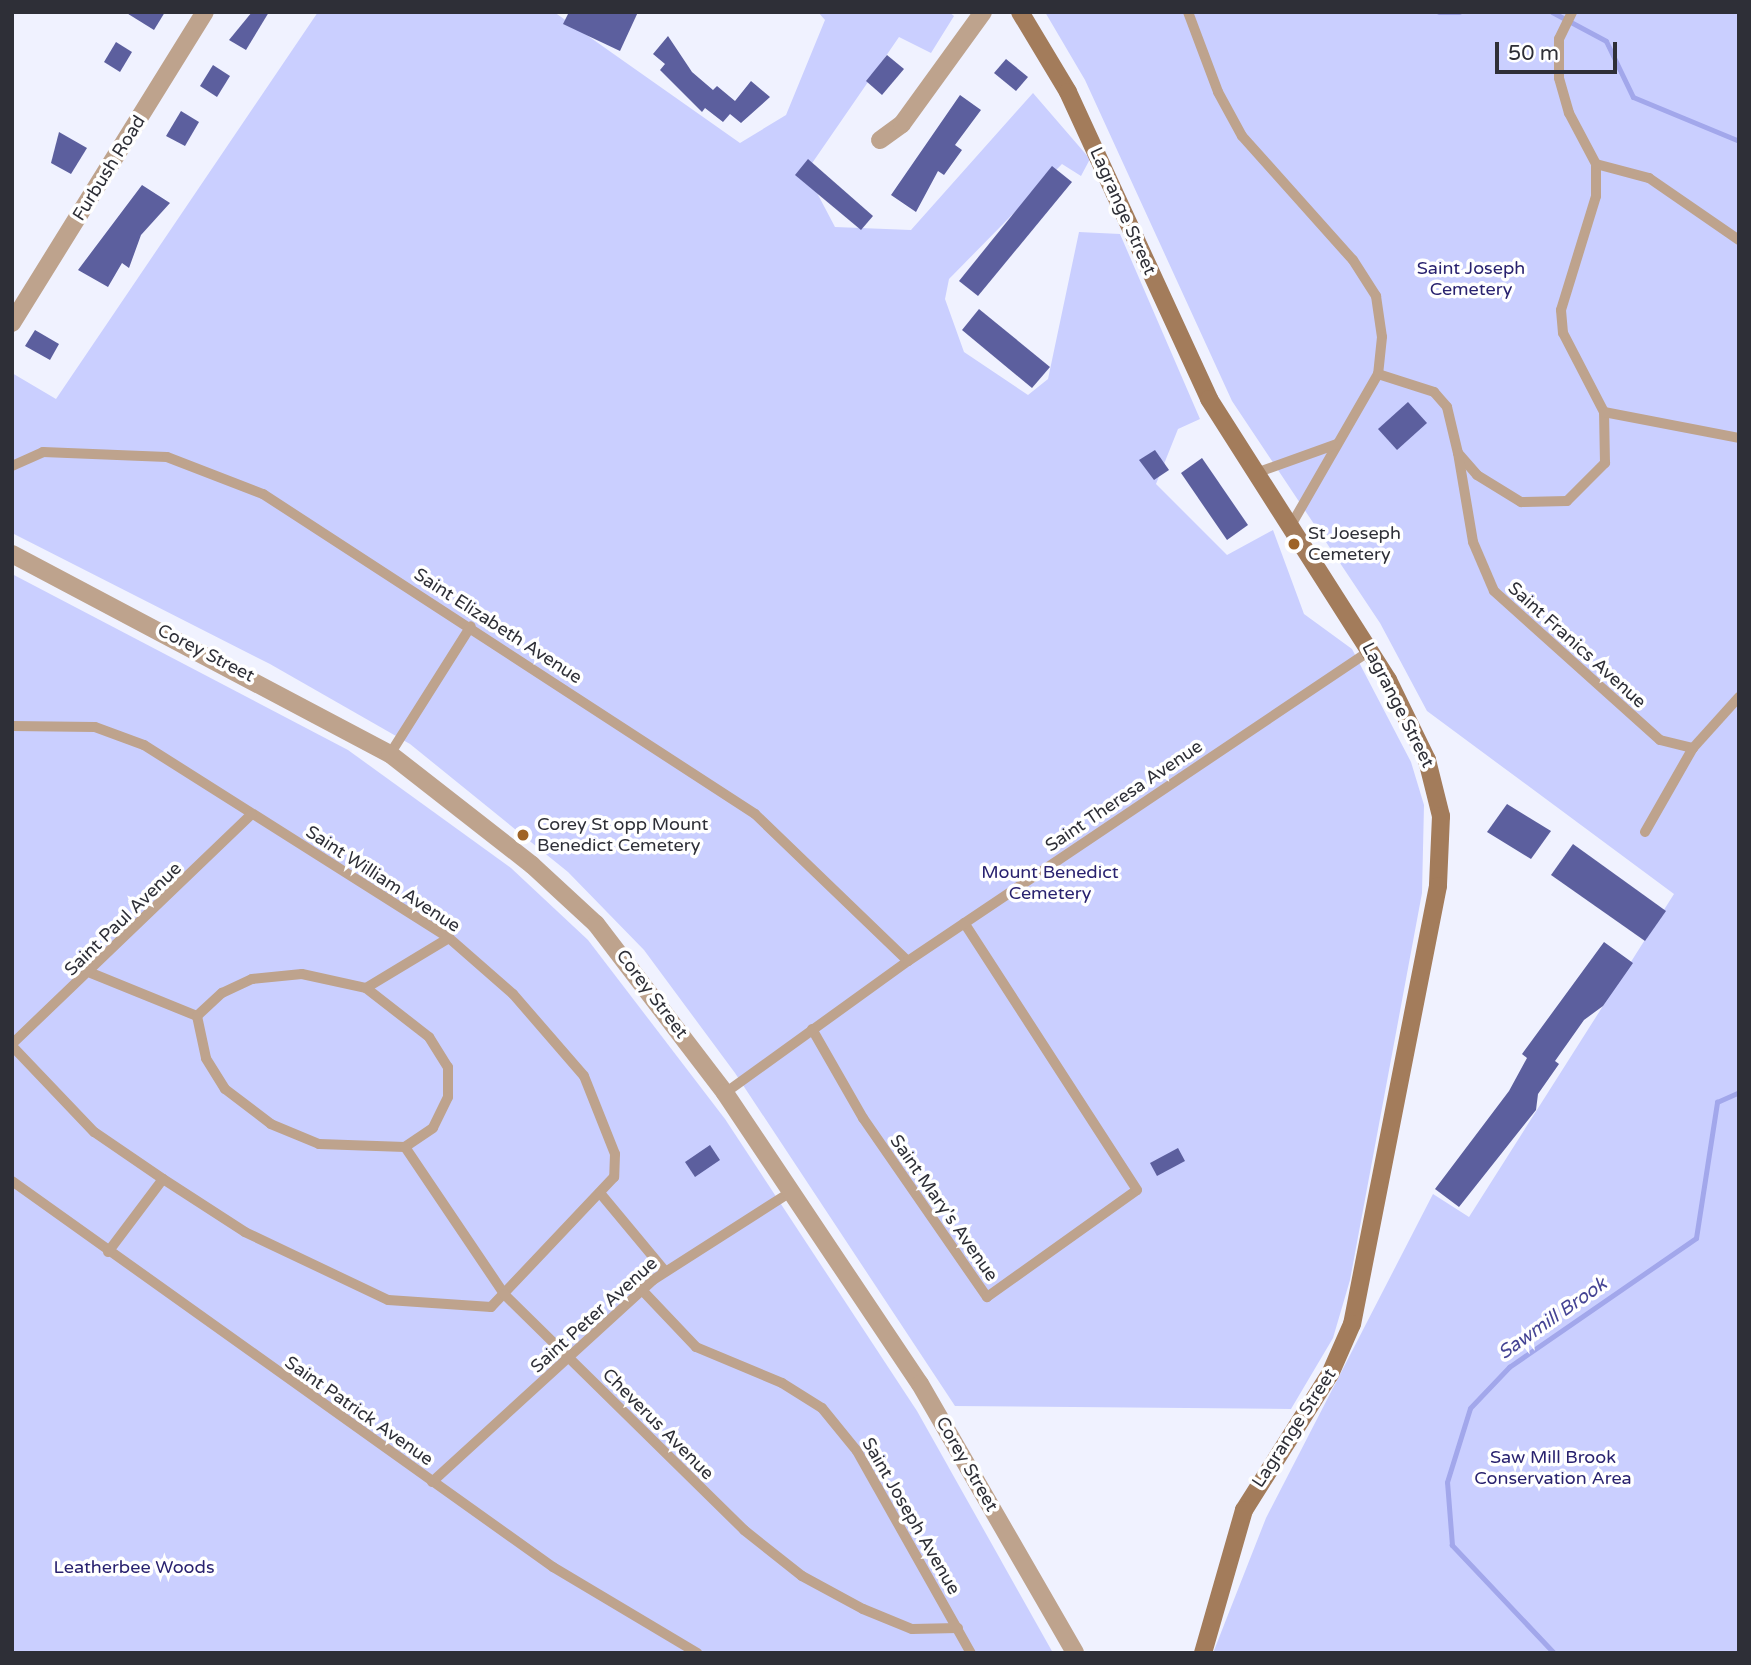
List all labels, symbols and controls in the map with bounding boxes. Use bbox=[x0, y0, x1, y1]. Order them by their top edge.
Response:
scale bar bbox=[1499, 28, 1622, 72]
text: 50 m bbox=[1508, 41, 1559, 66]
street label: Furbush Road bbox=[68, 111, 150, 225]
street label: Lagrange Street bbox=[1085, 144, 1161, 278]
park label: Saint Joseph Cemetery bbox=[1417, 258, 1525, 300]
place label: St Joeseph Cemetery bbox=[1308, 523, 1401, 566]
marker: St Joeseph Cemetery bbox=[1286, 536, 1302, 552]
street label: Saint Elizabeth Avenue bbox=[410, 564, 586, 688]
street label: Saint Franics Avenue bbox=[1504, 577, 1650, 713]
street label: Corey Street bbox=[154, 619, 258, 687]
street label: Lagrange Street bbox=[1357, 639, 1439, 771]
street label: Saint Theresa Avenue bbox=[1041, 735, 1207, 857]
place label: Corey St opp Mount Benedict Cemetery bbox=[537, 814, 708, 856]
street label: Saint William Avenue bbox=[302, 821, 464, 937]
marker: Corey St opp Mount Benedict Cemetery bbox=[515, 827, 531, 843]
street label: Saint Paul Avenue bbox=[60, 858, 186, 980]
park label: Mount Benedict Cemetery bbox=[981, 862, 1119, 904]
street label: Corey Street bbox=[612, 945, 692, 1043]
street label: Saint Mary's Avenue bbox=[885, 1131, 1003, 1285]
street label: Saint Peter Avenue bbox=[526, 1252, 662, 1378]
water label: Sawmill Brook bbox=[1494, 1273, 1612, 1365]
street label: Saint Patrick Avenue bbox=[281, 1352, 437, 1470]
street label: Cheverus Avenue bbox=[598, 1364, 718, 1484]
street label: Lagrange Street bbox=[1248, 1364, 1340, 1492]
street label: Corey Street bbox=[931, 1413, 1003, 1515]
street label: Saint Joseph Avenue bbox=[857, 1434, 965, 1598]
park label: Saw Mill Brook Conservation Area bbox=[1474, 1447, 1632, 1490]
park label: Leatherbee Woods bbox=[53, 1556, 215, 1578]

